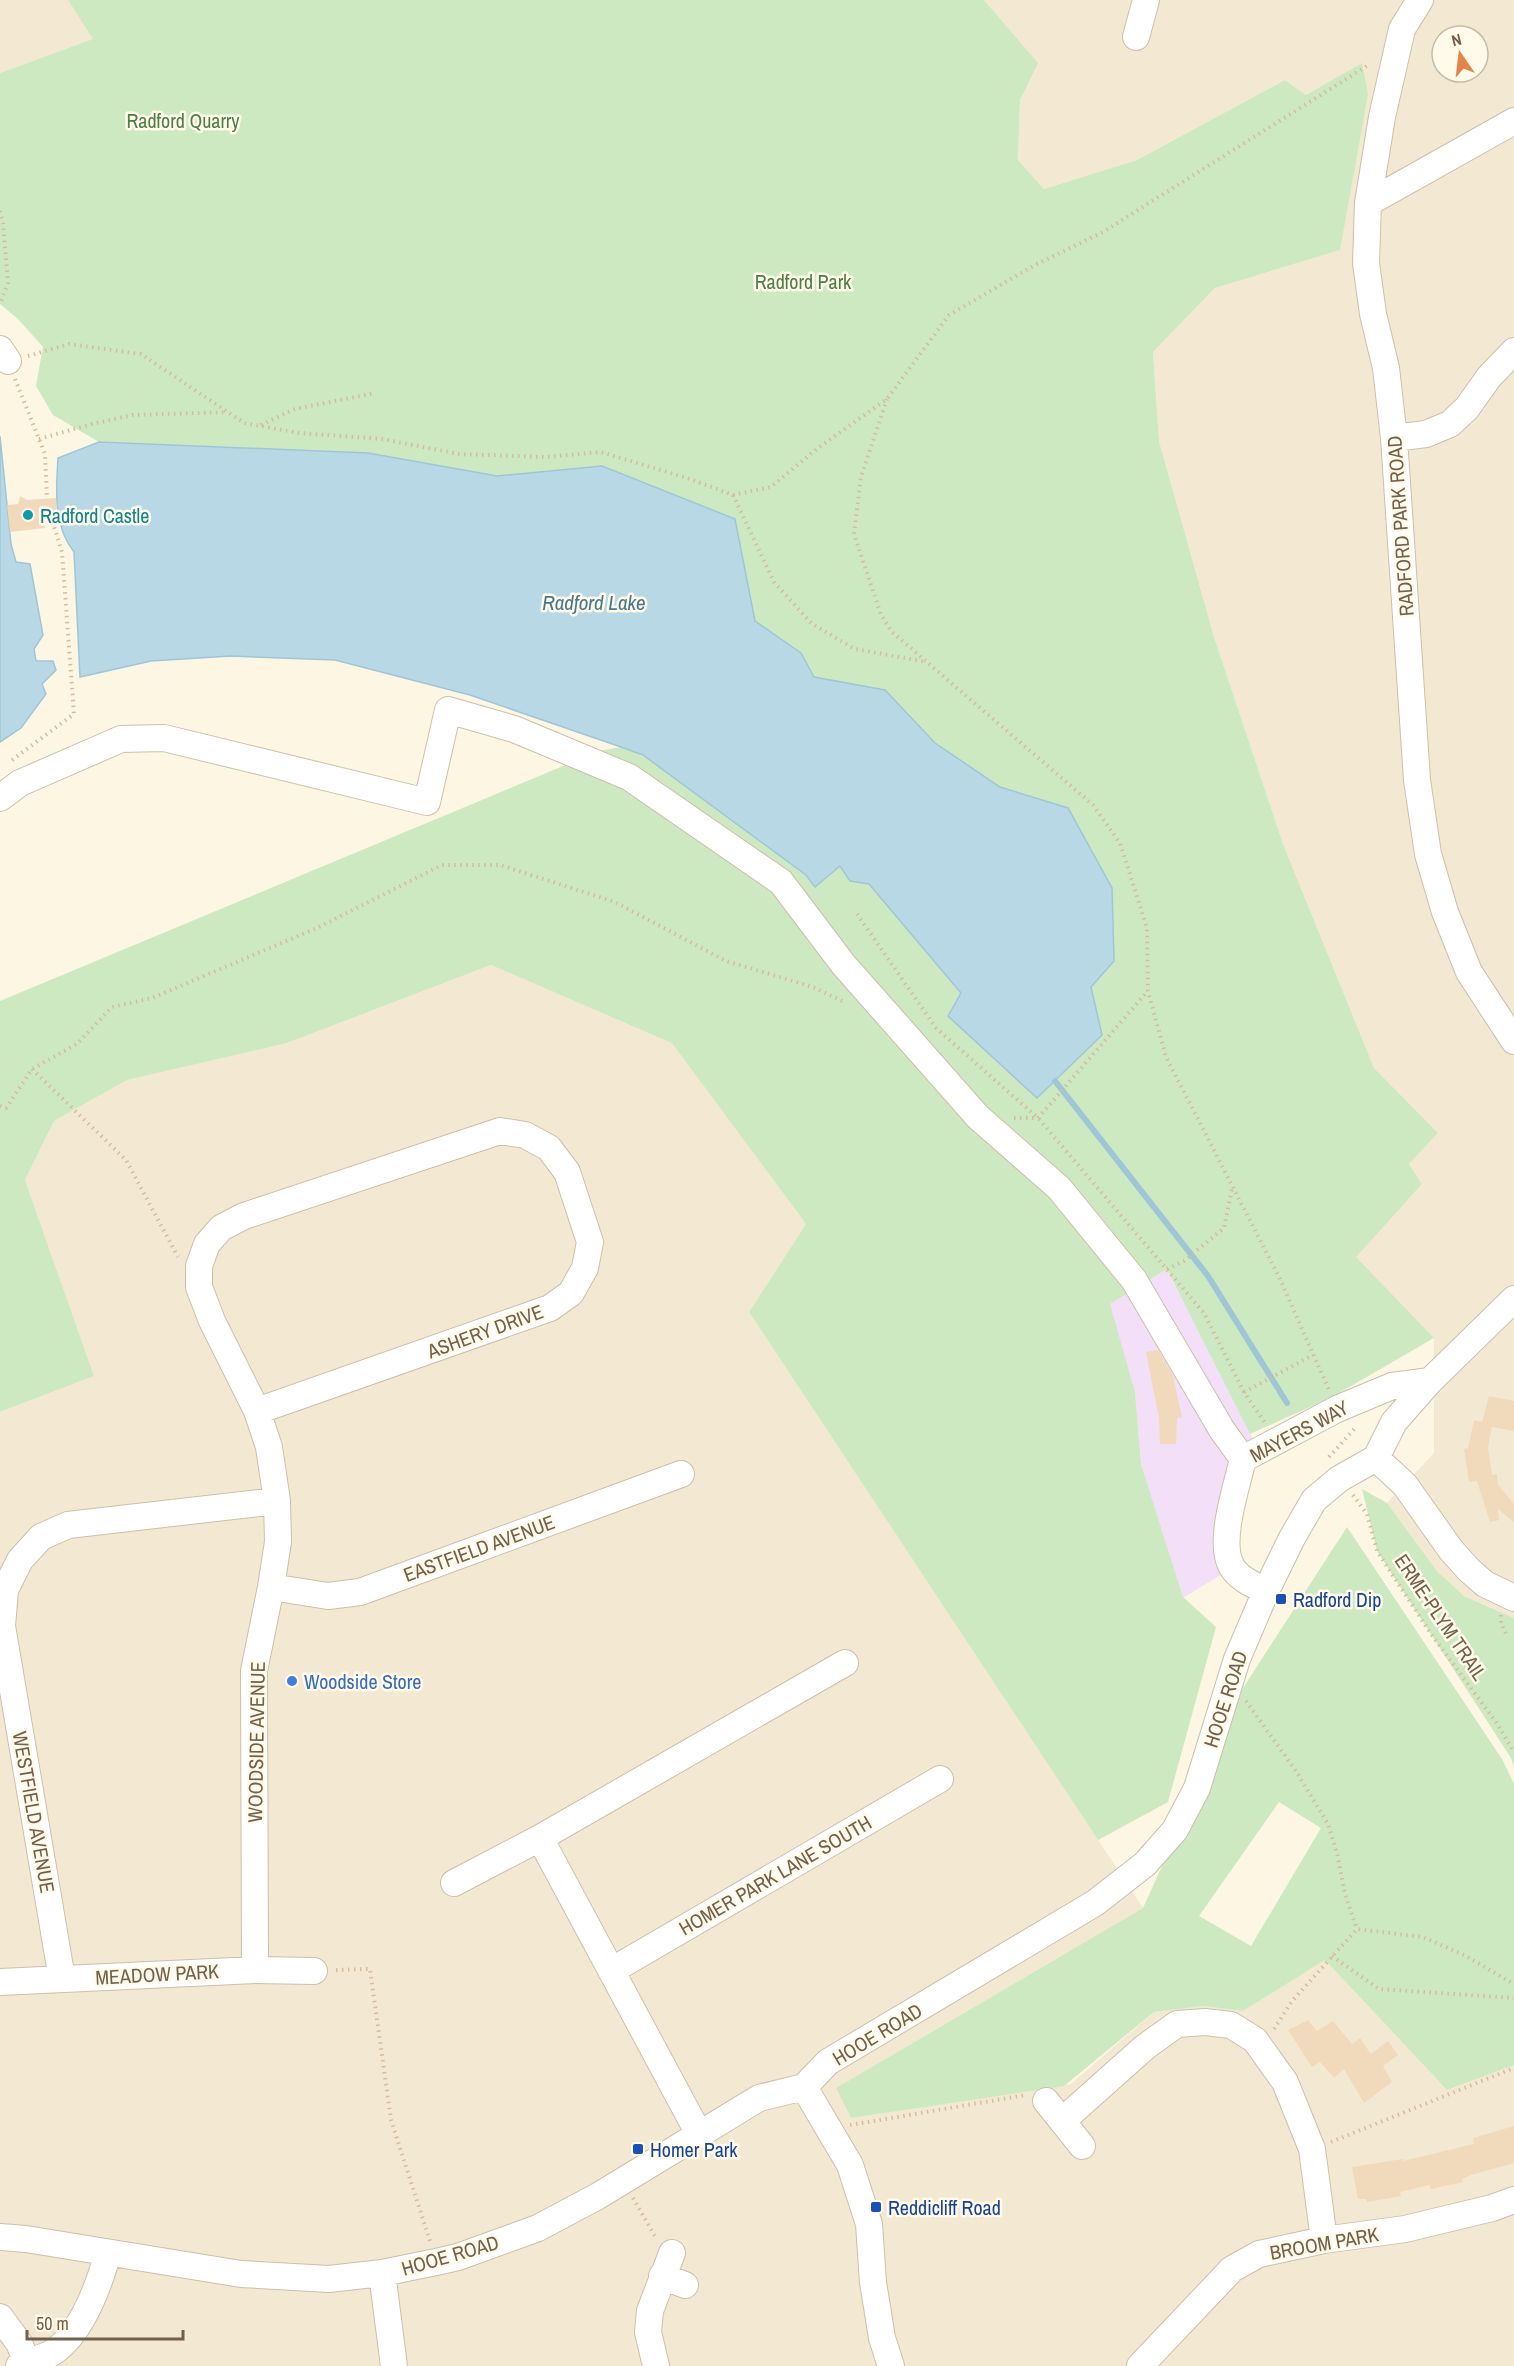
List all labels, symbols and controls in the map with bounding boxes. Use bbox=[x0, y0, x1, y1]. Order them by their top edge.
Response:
north arrow bbox=[1430, 24, 1490, 84]
text: N bbox=[1449, 28, 1464, 51]
park label: Radford Quarry bbox=[126, 107, 240, 134]
park label: Radford Park bbox=[755, 268, 852, 295]
street label: RADFORD PARK ROAD bbox=[1380, 435, 1420, 617]
place label: Radford Castle bbox=[40, 502, 149, 529]
marker: Radford Castle bbox=[21, 508, 35, 522]
water label: Radford Lake bbox=[542, 588, 646, 617]
street label: ASHERY DRIVE bbox=[422, 1298, 547, 1365]
street label: MAYERS WAY bbox=[1245, 1394, 1353, 1468]
street label: EASTFIELD AVENUE bbox=[400, 1508, 558, 1588]
street label: ERME-PLYM TRAIL bbox=[1389, 1548, 1493, 1686]
place label: Radford Dip bbox=[1293, 1586, 1381, 1613]
marker: Radford Dip bbox=[1274, 1592, 1288, 1606]
street label: HOOE ROAD bbox=[1197, 1647, 1253, 1751]
street label: WOODSIDE AVENUE bbox=[241, 1661, 271, 1823]
place label: Woodside Store bbox=[304, 1668, 421, 1695]
marker: Woodside Store bbox=[285, 1674, 299, 1688]
street label: WESTFIELD AVENUE bbox=[6, 1729, 62, 1895]
street label: HOMER PARK LANE SOUTH bbox=[674, 1809, 876, 1941]
street label: MEADOW PARK bbox=[95, 1957, 220, 1991]
street label: HOOE ROAD bbox=[827, 1997, 927, 2071]
place label: Homer Park bbox=[650, 2136, 738, 2163]
marker: Homer Park bbox=[631, 2142, 645, 2156]
place label: Reddicliff Road bbox=[888, 2194, 1001, 2221]
marker: Reddicliff Road bbox=[869, 2200, 883, 2214]
street label: BROOM PARK bbox=[1267, 2220, 1381, 2266]
street label: HOOE ROAD bbox=[398, 2228, 502, 2282]
scale bar bbox=[27, 2303, 183, 2341]
text: 50 m bbox=[36, 2311, 69, 2336]

